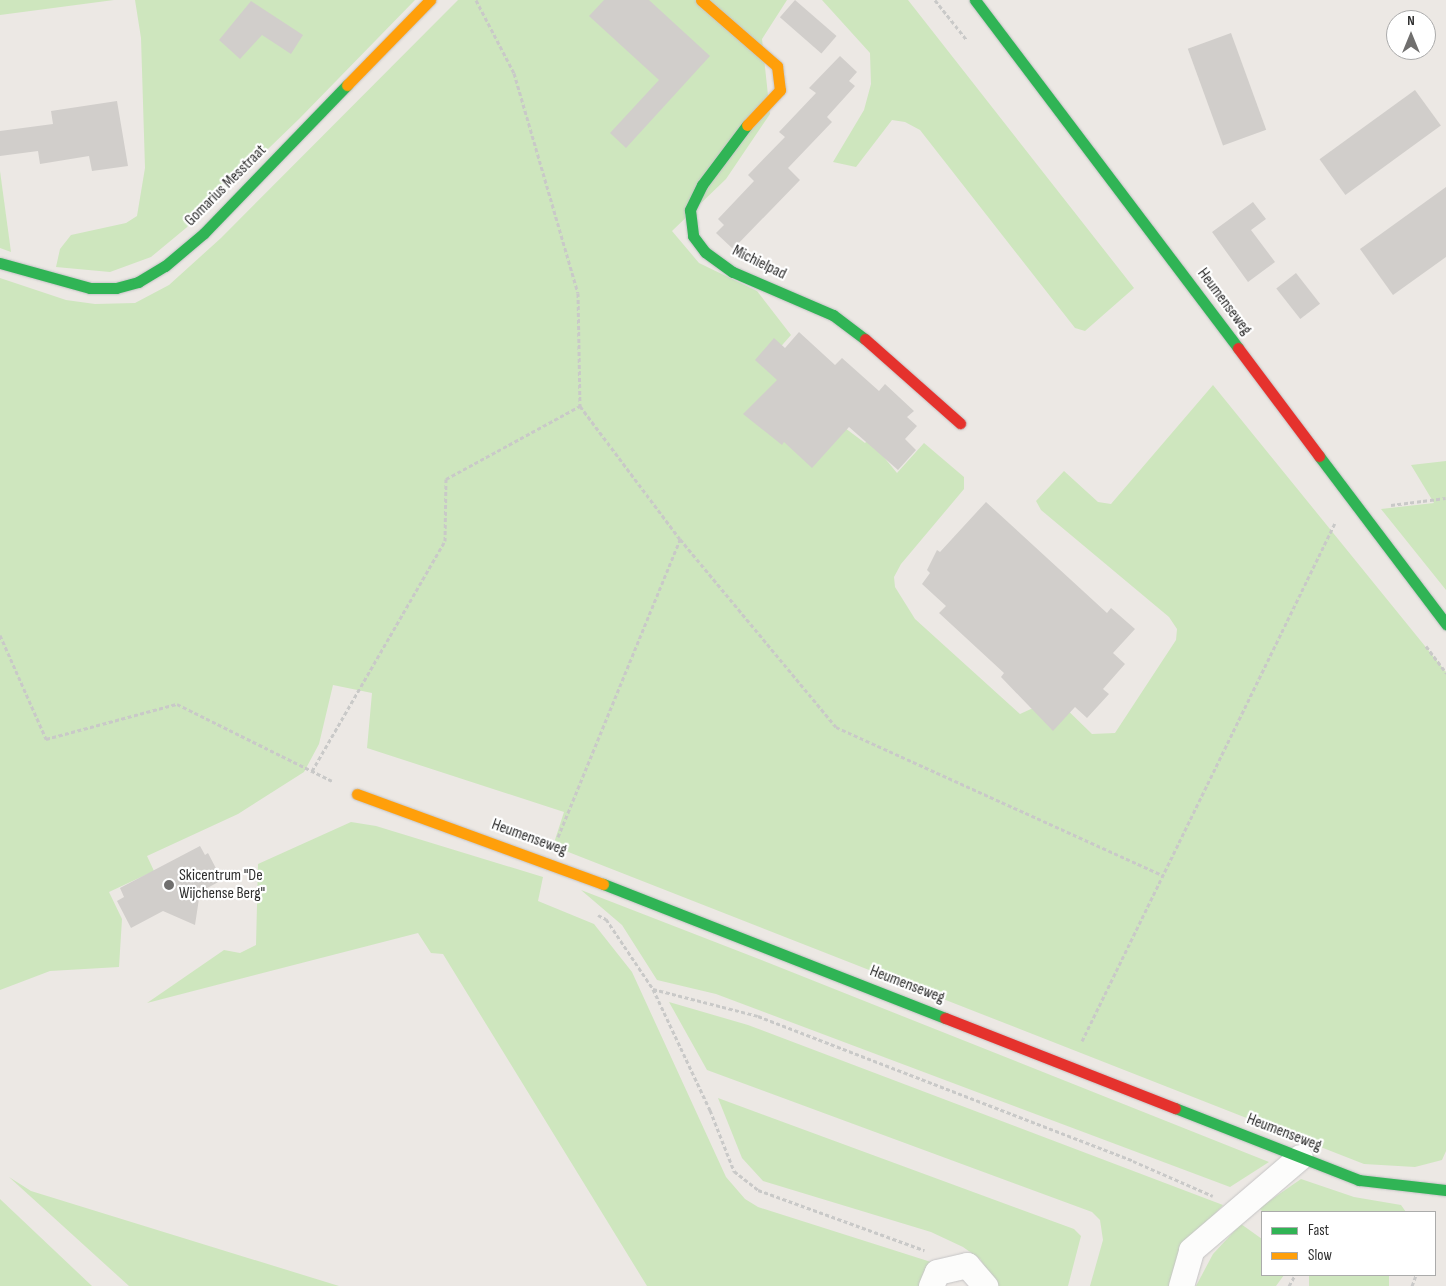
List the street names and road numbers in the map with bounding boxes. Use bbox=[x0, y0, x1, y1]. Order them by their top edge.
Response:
street label: Gomarius Messtraat bbox=[181, 141, 271, 231]
street label: Michielpad bbox=[729, 242, 789, 284]
street label: Heumenseweg bbox=[1193, 265, 1255, 339]
street label: Heumenseweg bbox=[489, 816, 569, 860]
street label: Heumenseweg bbox=[867, 962, 947, 1008]
street label: Heumenseweg bbox=[1244, 1110, 1324, 1156]

